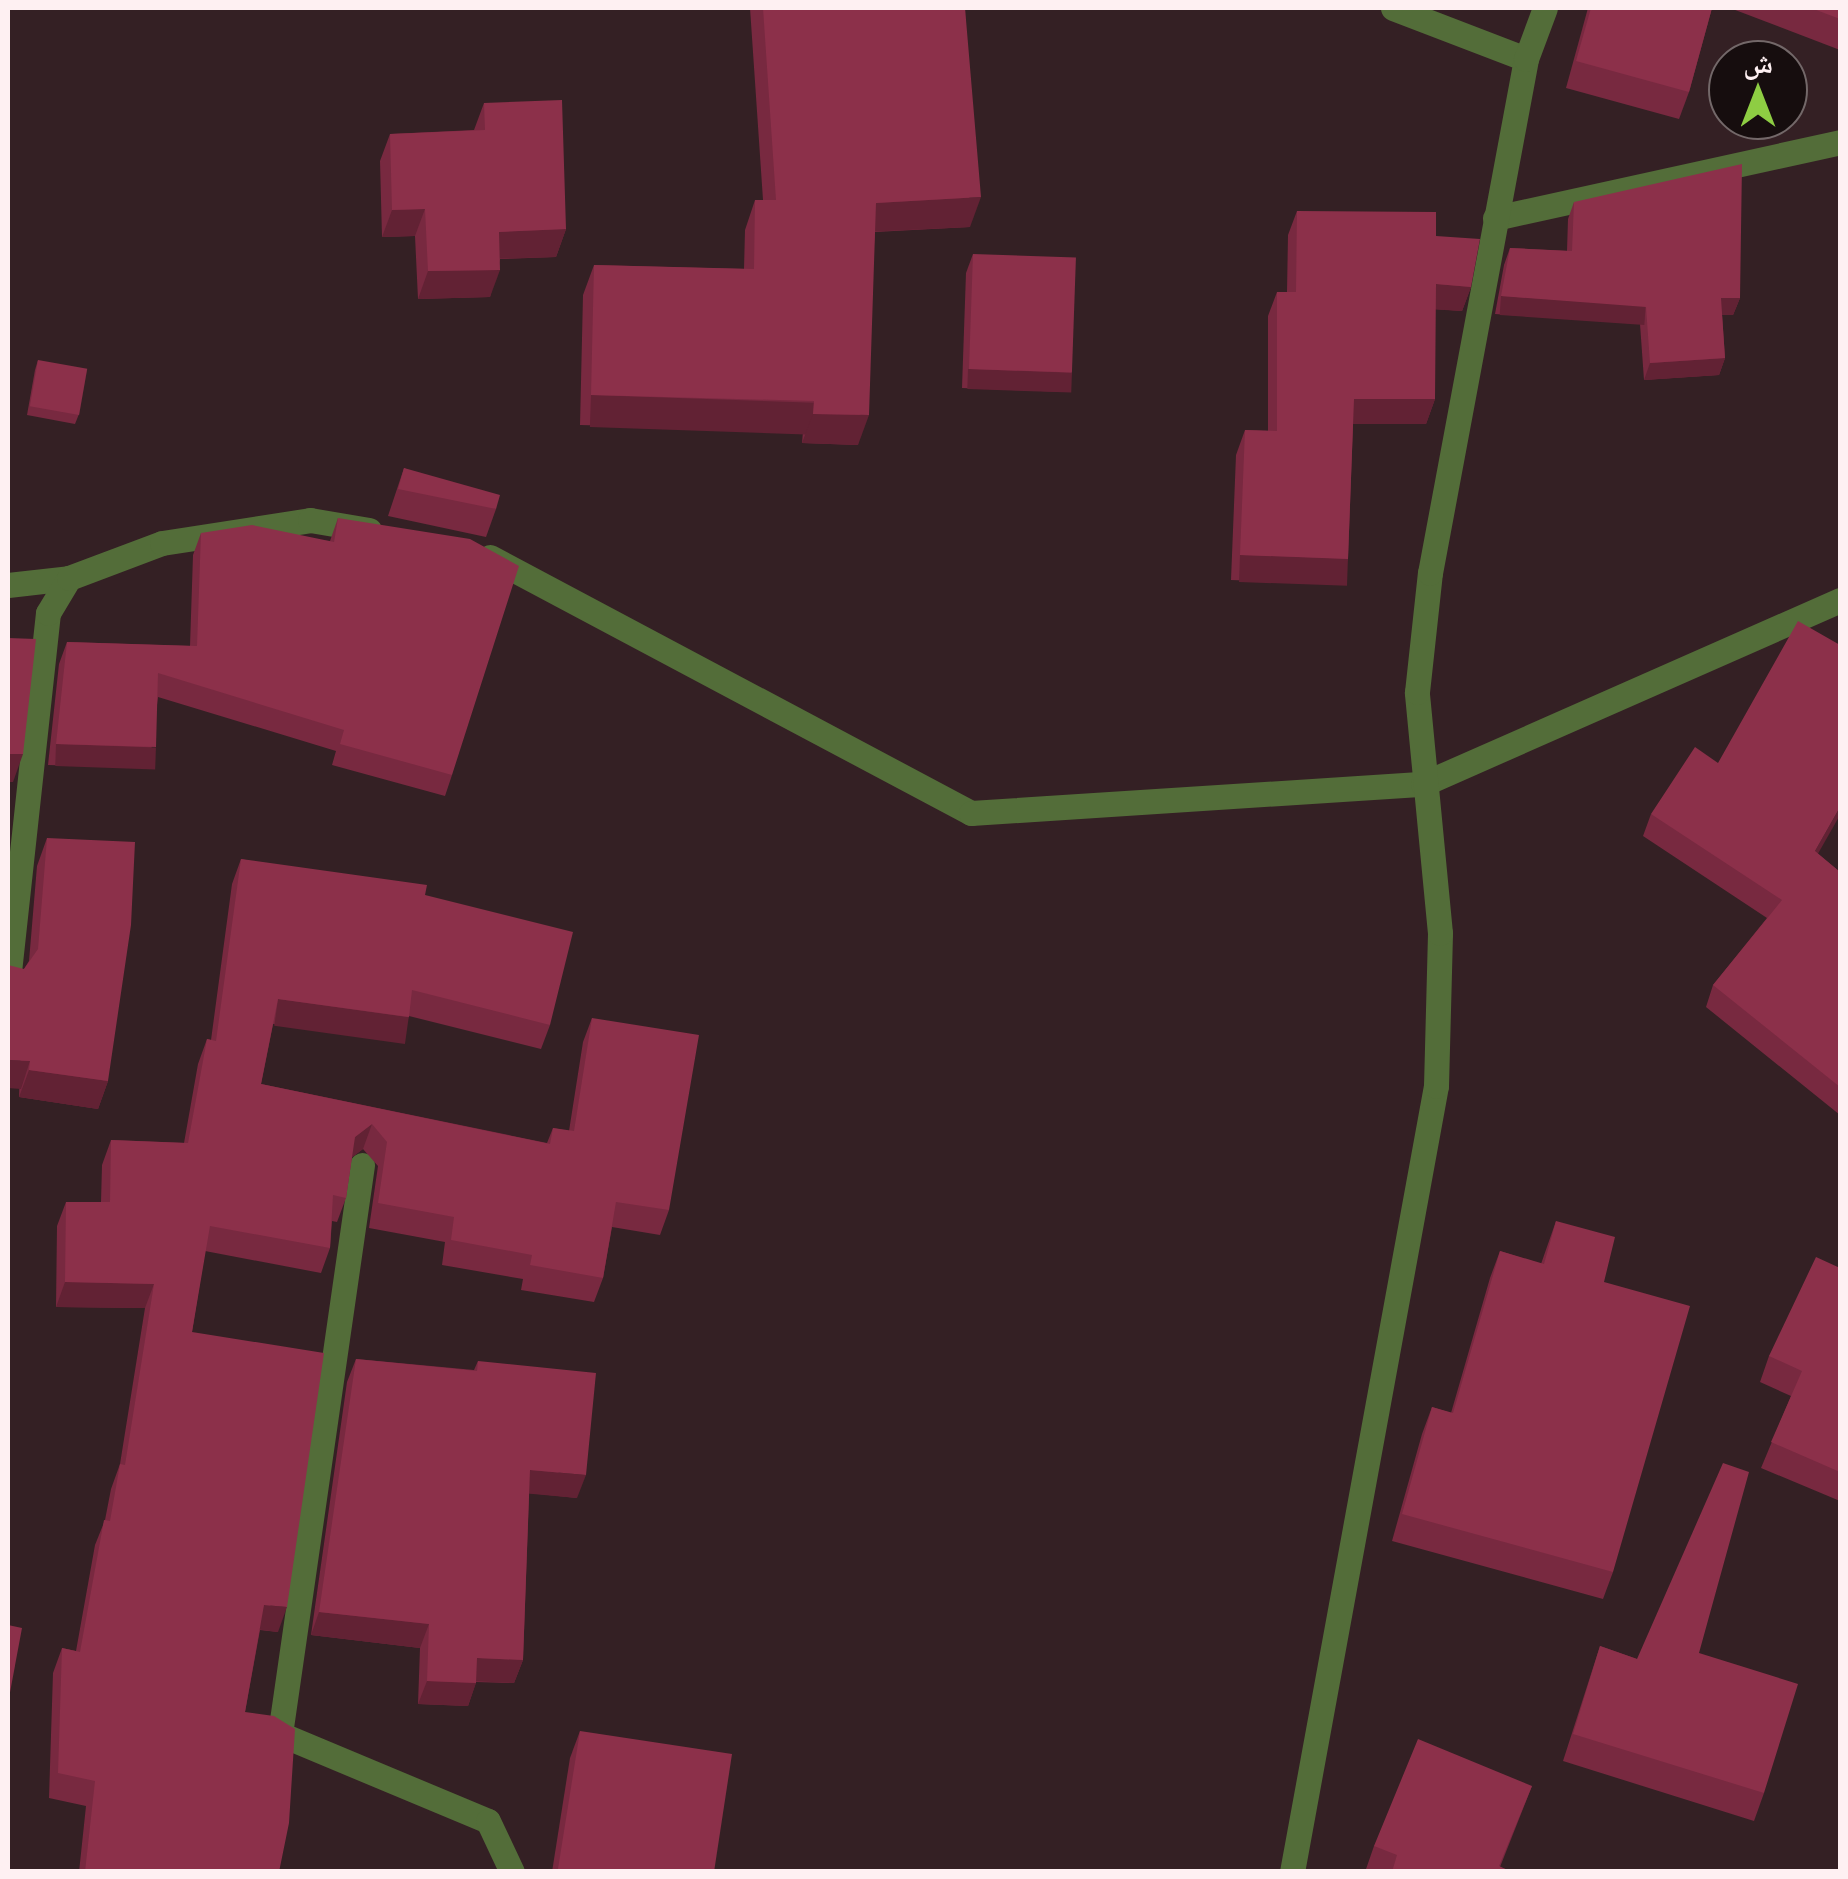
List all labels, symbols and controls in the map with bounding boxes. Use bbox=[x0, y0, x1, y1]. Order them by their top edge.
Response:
north arrow bbox=[1708, 40, 1808, 140]
text: ش bbox=[1743, 45, 1773, 79]

